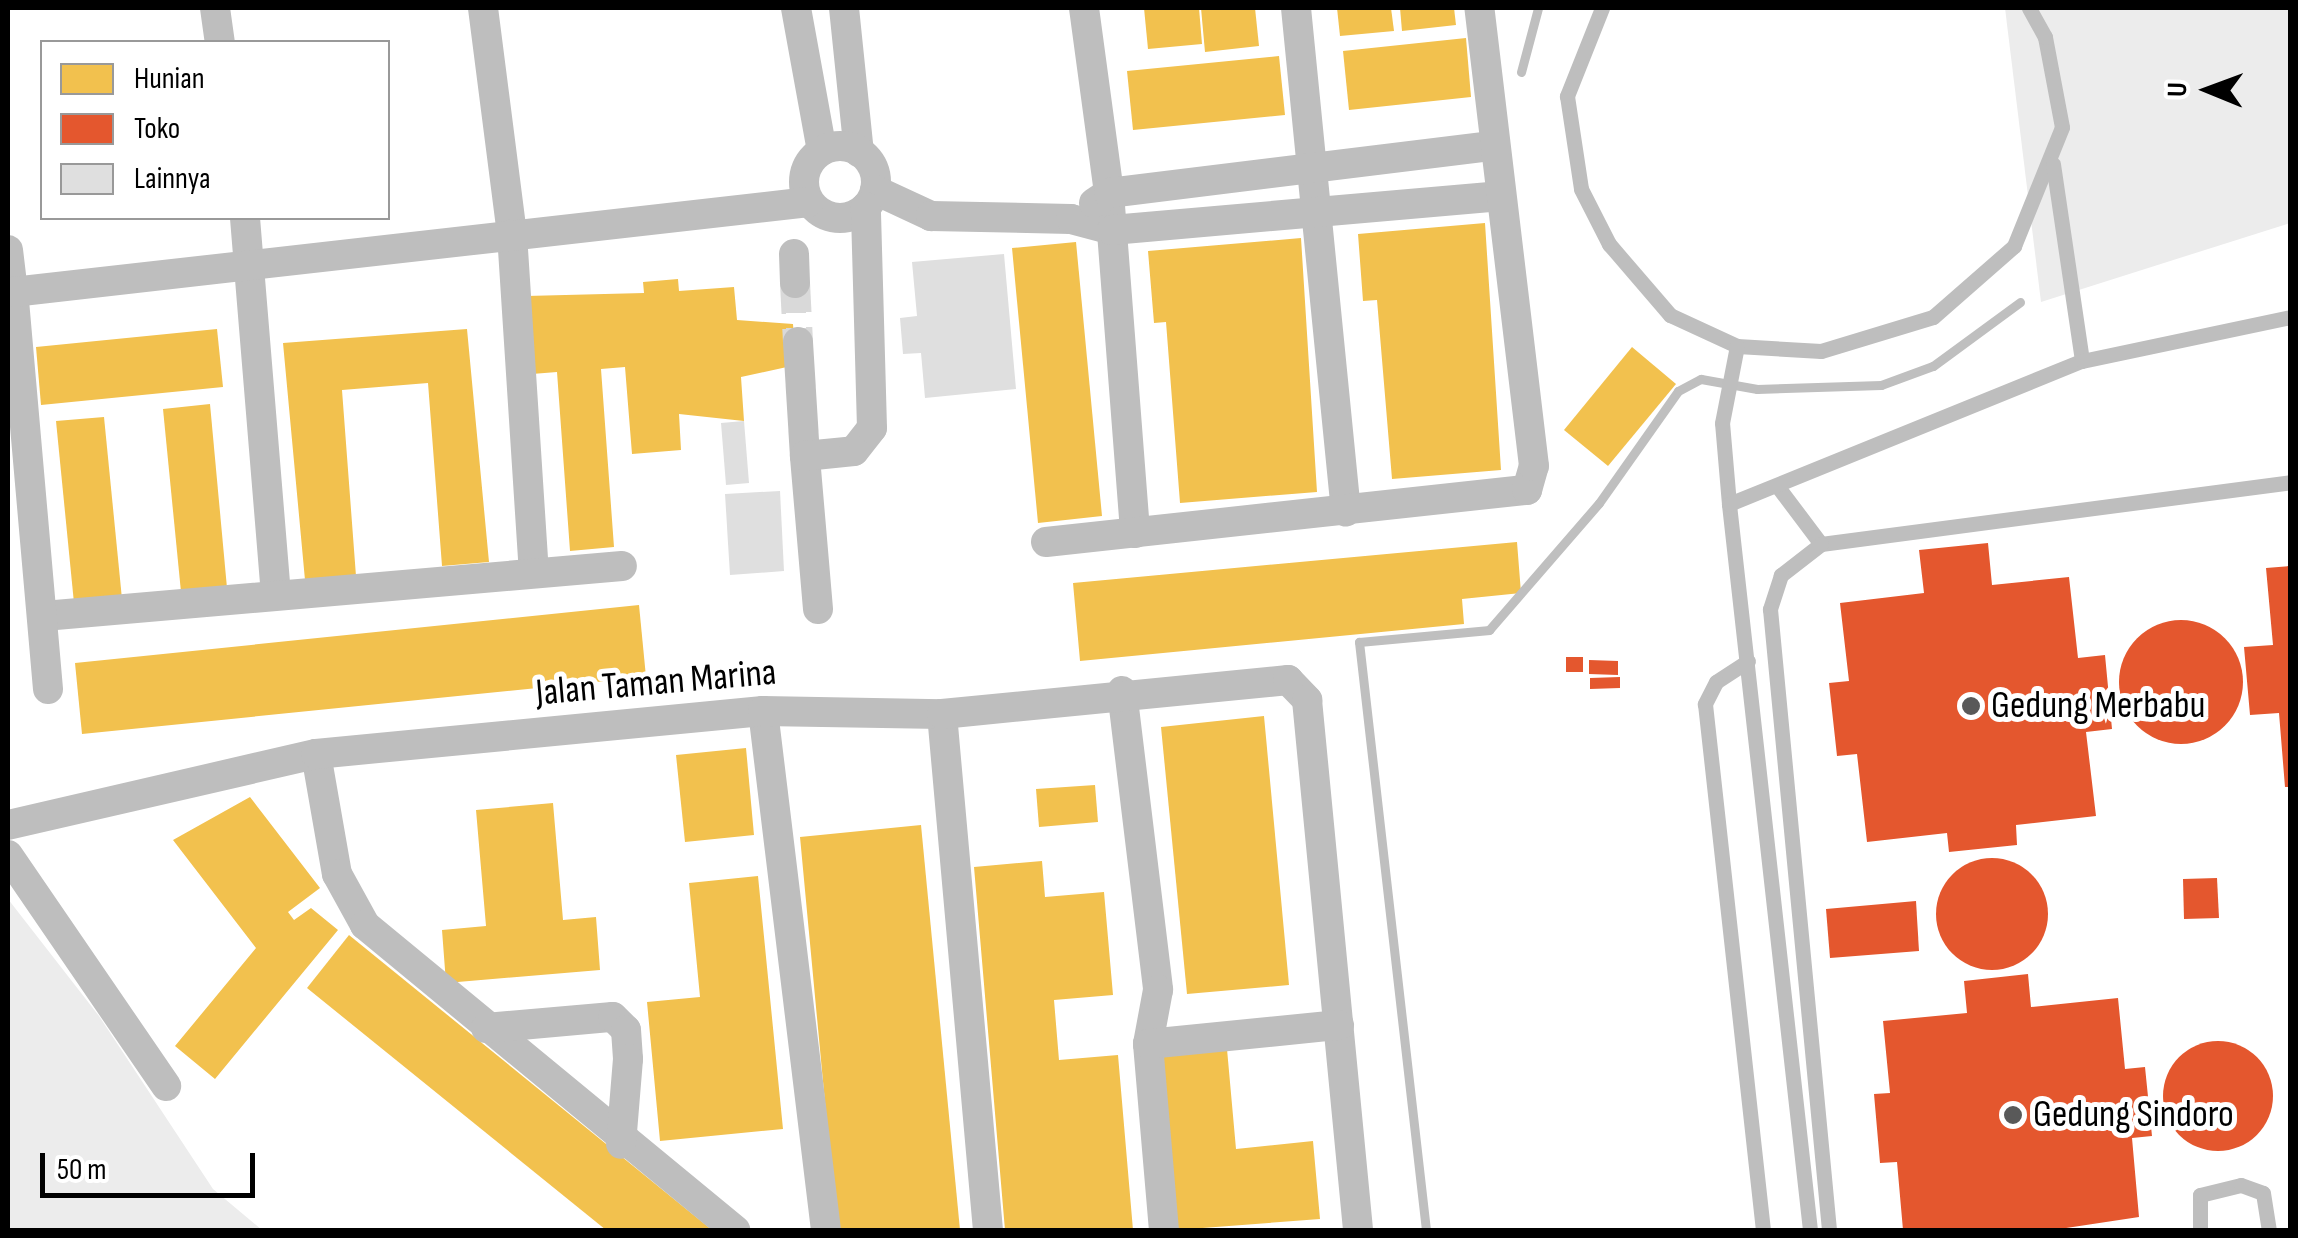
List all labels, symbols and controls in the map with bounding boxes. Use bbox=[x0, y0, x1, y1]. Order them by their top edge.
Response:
legend bbox=[40, 40, 390, 220]
north arrow bbox=[2158, 40, 2258, 140]
text: Hunian bbox=[134, 61, 205, 97]
text: U bbox=[2161, 82, 2194, 97]
text: Toko bbox=[134, 111, 180, 147]
text: Lainnya bbox=[134, 161, 211, 197]
street label: Jalan Taman Marina bbox=[534, 650, 778, 716]
place label: Gedung Merbabu bbox=[1991, 683, 2205, 729]
marker: Gedung Merbabu bbox=[1960, 695, 1982, 717]
place label: Gedung Sindoro bbox=[2033, 1092, 2234, 1138]
marker: Gedung Sindoro bbox=[2002, 1104, 2024, 1126]
scale bar bbox=[45, 1133, 260, 1195]
text: 50 m bbox=[57, 1152, 106, 1188]

